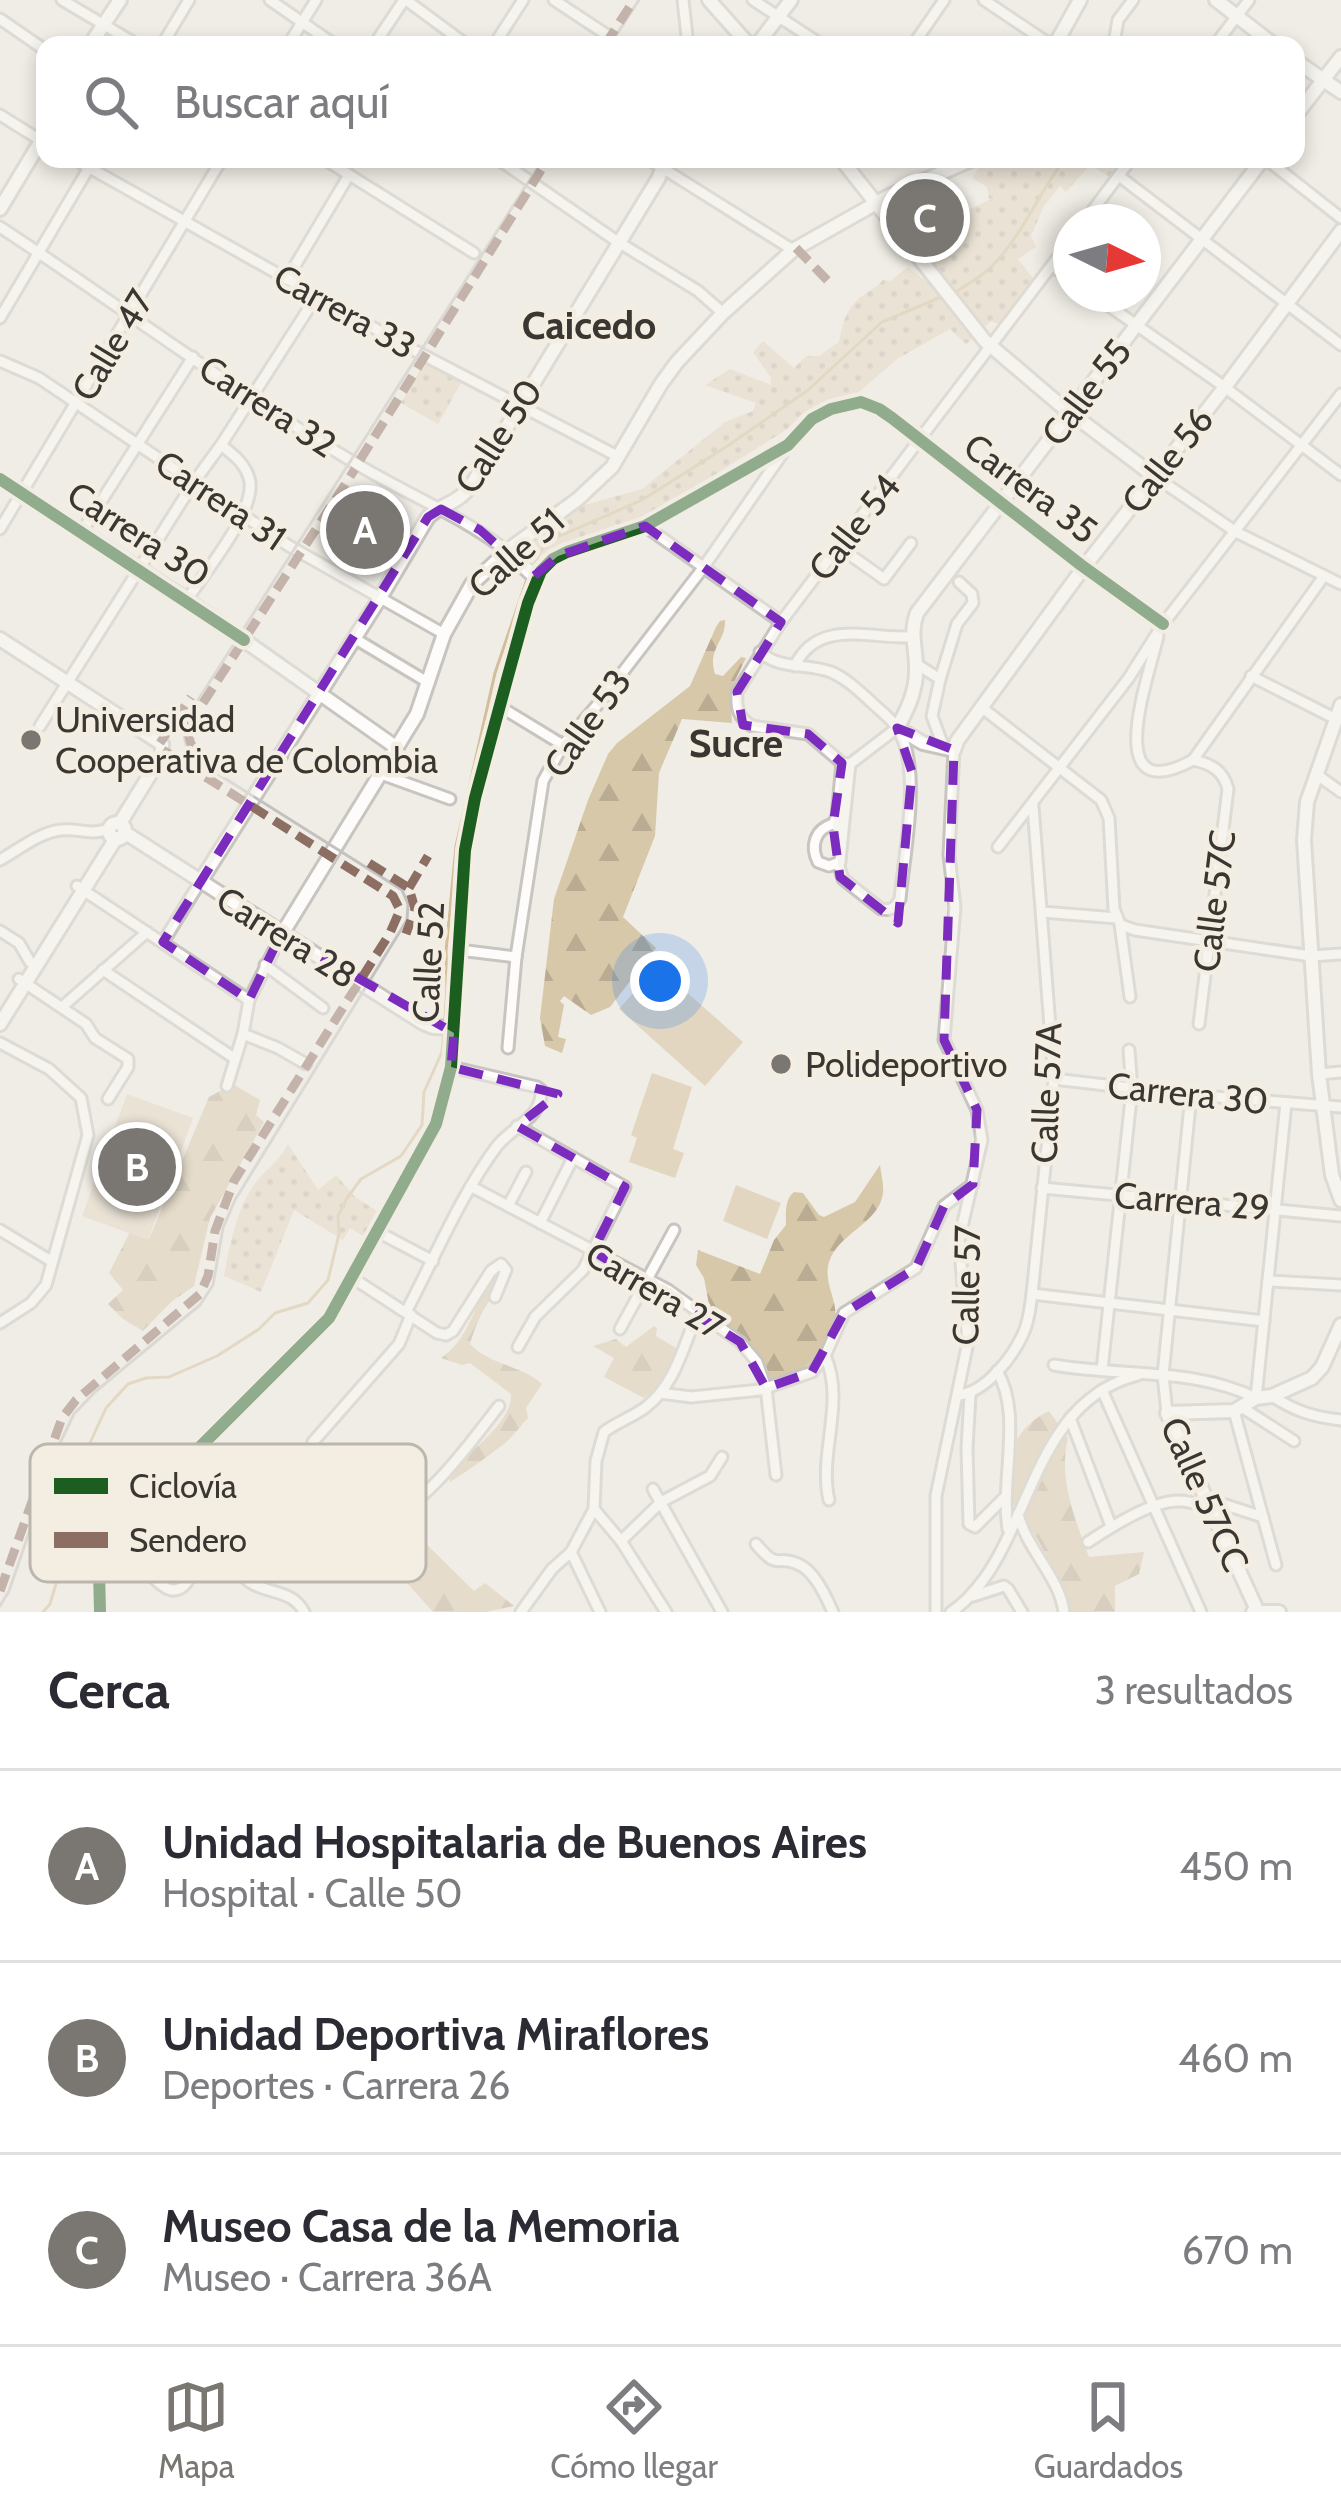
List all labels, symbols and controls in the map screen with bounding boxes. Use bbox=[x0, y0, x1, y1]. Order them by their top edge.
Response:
search box bbox=[36, 36, 1305, 168]
icon: search bbox=[78, 69, 144, 135]
text: Buscar aquí bbox=[174, 75, 389, 129]
pin: C bbox=[886, 173, 964, 263]
north arrow bbox=[1053, 204, 1161, 312]
street label: Carrera 33 bbox=[266, 254, 424, 368]
street label: Calle 47 bbox=[62, 282, 162, 408]
district label: Caicedo bbox=[522, 301, 656, 349]
street label: Calle 55 bbox=[1032, 330, 1140, 454]
street label: Carrera 32 bbox=[191, 345, 345, 467]
street label: Calle 50 bbox=[445, 371, 551, 501]
street label: Calle 56 bbox=[1112, 398, 1222, 522]
street label: Carrera 35 bbox=[956, 424, 1106, 552]
street label: Carrera 31 bbox=[147, 440, 295, 560]
street label: Calle 54 bbox=[799, 465, 909, 589]
street label: Carrera 30 bbox=[59, 472, 219, 596]
pin: A bbox=[326, 485, 404, 575]
street label: Calle 51 bbox=[459, 499, 573, 607]
street label: Calle 53 bbox=[534, 661, 640, 785]
place label: Universidad Cooperativa de Colombia bbox=[55, 697, 438, 782]
district label: Sucre bbox=[689, 719, 783, 767]
marker: Universidad Cooperativa de Colombia bbox=[18, 727, 44, 753]
street label: Calle 57C bbox=[1183, 828, 1245, 974]
street label: Carrera 28 bbox=[209, 877, 365, 997]
street label: Calle 52 bbox=[403, 900, 453, 1024]
your location bbox=[630, 951, 690, 1011]
street label: Calle 57A bbox=[1022, 1022, 1070, 1164]
place label: Polideportivo bbox=[805, 1042, 1008, 1086]
marker: Polideportivo bbox=[768, 1051, 794, 1077]
street label: Carrera 30 bbox=[1106, 1063, 1270, 1123]
pin: B bbox=[98, 1122, 176, 1212]
street label: Carrera 29 bbox=[1112, 1172, 1272, 1230]
street label: Calle 57 bbox=[943, 1224, 989, 1346]
street label: Carrera 27 bbox=[578, 1232, 732, 1348]
street label: Calle 57CC bbox=[1152, 1410, 1258, 1578]
legend bbox=[30, 1444, 426, 1582]
text: Ciclovía bbox=[129, 1466, 237, 1506]
text: Sendero bbox=[129, 1520, 247, 1560]
text: Cerca bbox=[48, 1659, 170, 1721]
text: 3 resultados bbox=[1095, 1666, 1293, 1714]
text: Unidad Hospitalaria de Buenos Aires bbox=[162, 1815, 867, 1869]
text: A bbox=[75, 1842, 99, 1890]
text: 450 m bbox=[1179, 1842, 1293, 1890]
text: Hospital · Calle 50 bbox=[162, 1869, 463, 1917]
text: Unidad Deportiva Miraflores bbox=[162, 2007, 709, 2061]
text: B bbox=[75, 2034, 99, 2082]
text: 460 m bbox=[1178, 2034, 1293, 2082]
text: Deportes · Carrera 26 bbox=[162, 2061, 511, 2109]
text: Museo Casa de la Memoria bbox=[162, 2199, 679, 2253]
text: C bbox=[75, 2226, 99, 2274]
text: 670 m bbox=[1182, 2226, 1293, 2274]
text: Museo · Carrera 36A bbox=[162, 2253, 492, 2301]
tab: Mapa bbox=[158, 2374, 235, 2486]
tab: Cómo llegar bbox=[550, 2374, 718, 2486]
tab: Guardados bbox=[1034, 2374, 1183, 2486]

